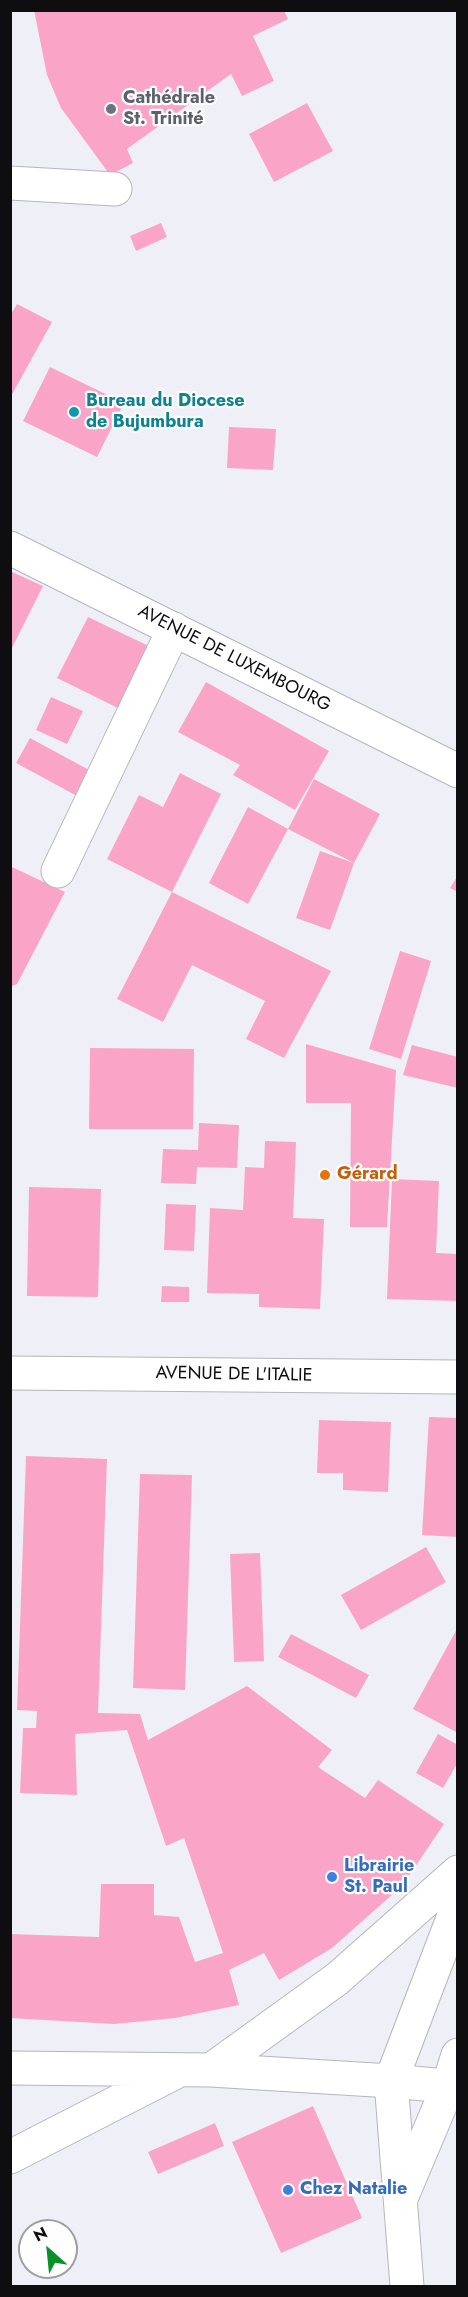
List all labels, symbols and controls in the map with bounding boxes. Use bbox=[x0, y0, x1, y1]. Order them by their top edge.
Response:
place label: Cathédrale St. Trinité bbox=[123, 88, 215, 130]
marker: Cathédrale St. Trinité bbox=[104, 102, 118, 116]
place label: Bureau du Diocese de Bujumbura bbox=[86, 391, 245, 434]
marker: Bureau du Diocese de Bujumbura bbox=[67, 405, 81, 419]
street label: AVENUE DE LUXEMBOURG bbox=[134, 601, 334, 717]
place label: Gérard bbox=[337, 1164, 398, 1186]
marker: Gérard bbox=[318, 1168, 332, 1182]
street label: AVENUE DE L'ITALIE bbox=[155, 1363, 313, 1387]
place label: Librairie St. Paul bbox=[344, 1856, 414, 1898]
marker: Librairie St. Paul bbox=[325, 1870, 339, 1884]
place label: Chez Natalie bbox=[300, 2179, 407, 2201]
marker: Chez Natalie bbox=[281, 2183, 295, 2197]
north arrow bbox=[18, 2219, 78, 2279]
text: N bbox=[30, 2221, 51, 2247]

